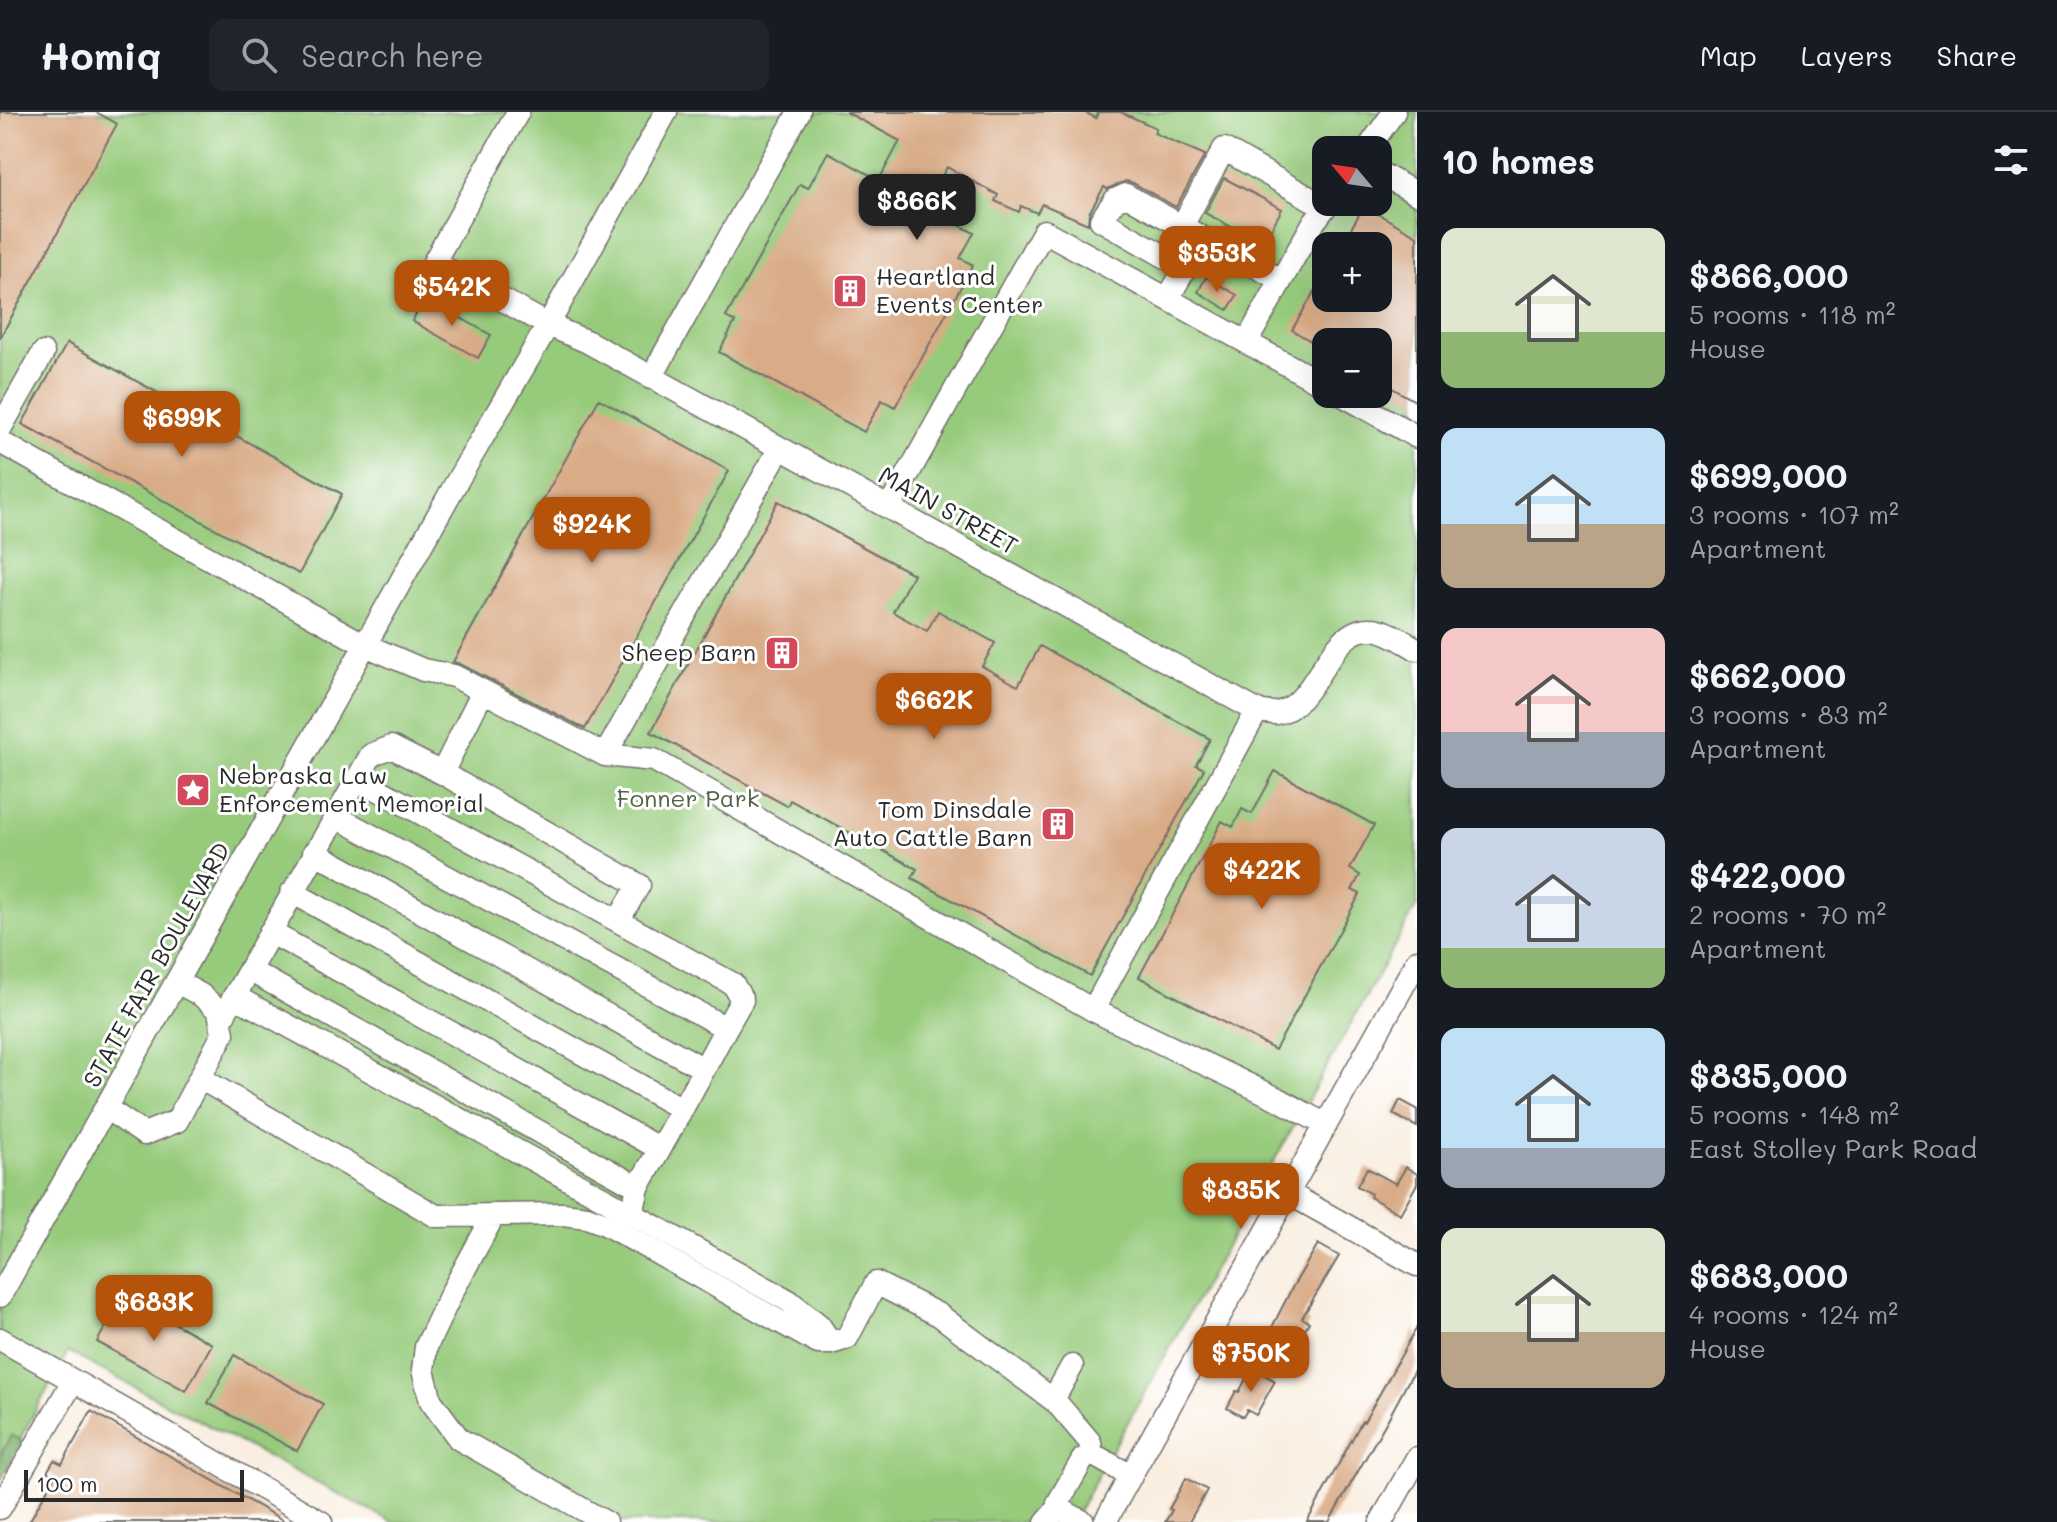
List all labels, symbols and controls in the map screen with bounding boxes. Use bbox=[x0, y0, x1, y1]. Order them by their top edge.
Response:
search box bbox=[209, 19, 769, 91]
text: Homiq bbox=[40, 30, 161, 80]
icon: search bbox=[237, 33, 281, 77]
text: Search here bbox=[301, 35, 484, 75]
text: Map bbox=[1700, 37, 1757, 73]
text: Layers bbox=[1801, 37, 1893, 73]
text: Share bbox=[1937, 37, 2017, 73]
north arrow bbox=[1312, 136, 1392, 216]
map controls bbox=[1312, 136, 1392, 408]
text: 10 homes bbox=[1441, 138, 1595, 183]
icon: filters bbox=[1989, 138, 2033, 182]
pin: $866K bbox=[861, 174, 973, 242]
text: $866K bbox=[877, 183, 957, 217]
pin: $353K bbox=[1161, 226, 1273, 294]
button: + bbox=[1312, 232, 1392, 312]
text: $353K bbox=[1177, 235, 1257, 269]
text: $866,000 bbox=[1689, 252, 1848, 297]
pin: $542K bbox=[396, 260, 508, 328]
place label: Heartland Events Center bbox=[876, 260, 1043, 319]
icon: home bbox=[1505, 260, 1601, 356]
text: $542K bbox=[412, 269, 492, 303]
building icon: Heartland Events Center bbox=[831, 272, 869, 310]
text: 5 rooms · 118 m² bbox=[1689, 297, 1896, 331]
button: − bbox=[1312, 328, 1392, 408]
text: House bbox=[1689, 331, 1766, 365]
pin: $699K bbox=[126, 391, 238, 459]
text: $699K bbox=[142, 400, 222, 434]
text: $699,000 bbox=[1689, 452, 1847, 497]
street label: MAIN STREET bbox=[874, 459, 1024, 561]
icon: home bbox=[1505, 460, 1601, 556]
pin: $924K bbox=[536, 497, 648, 565]
text: 3 rooms · 107 m² bbox=[1689, 497, 1899, 531]
text: $924K bbox=[552, 506, 632, 540]
text: Apartment bbox=[1689, 531, 1826, 565]
building icon: Sheep Barn bbox=[763, 634, 801, 672]
place label: Sheep Barn bbox=[622, 636, 756, 667]
text: $662,000 bbox=[1689, 652, 1846, 697]
icon: home bbox=[1505, 660, 1601, 756]
pin: $662K bbox=[878, 673, 990, 741]
text: $662K bbox=[894, 682, 974, 716]
text: 3 rooms · 83 m² bbox=[1689, 697, 1888, 731]
text: Apartment bbox=[1689, 731, 1826, 765]
place label: Nebraska Law Enforcement Memorial bbox=[219, 759, 484, 818]
place icon: Nebraska Law Enforcement Memorial bbox=[174, 771, 212, 809]
park label: Fonner Park bbox=[616, 782, 760, 813]
place label: Tom Dinsdale Auto Cattle Barn bbox=[833, 793, 1032, 852]
building icon: Tom Dinsdale Auto Cattle Barn bbox=[1039, 805, 1077, 843]
street label: STATE FAIR BOULEVARD bbox=[75, 836, 236, 1092]
pin: $422K bbox=[1206, 843, 1318, 911]
text: $422K bbox=[1223, 852, 1301, 886]
text: $422,000 bbox=[1689, 852, 1846, 897]
icon: home bbox=[1505, 860, 1601, 956]
text: 2 rooms · 70 m² bbox=[1689, 897, 1886, 931]
text: Apartment bbox=[1689, 931, 1826, 965]
text: $835,000 bbox=[1689, 1052, 1847, 1097]
icon: home bbox=[1505, 1060, 1601, 1156]
text: 5 rooms · 148 m² bbox=[1689, 1097, 1899, 1131]
text: East Stolley Park Road bbox=[1689, 1131, 1977, 1165]
pin: $835K bbox=[1185, 1163, 1297, 1231]
text: $835K bbox=[1201, 1172, 1281, 1206]
text: $683,000 bbox=[1689, 1252, 1848, 1297]
icon: home bbox=[1505, 1260, 1601, 1356]
pin: $683K bbox=[98, 1275, 210, 1343]
text: $683K bbox=[114, 1284, 194, 1318]
text: 4 rooms · 124 m² bbox=[1689, 1297, 1898, 1331]
pin: $750K bbox=[1195, 1326, 1307, 1394]
text: House bbox=[1689, 1331, 1766, 1365]
text: $750K bbox=[1211, 1335, 1291, 1369]
scale bar bbox=[24, 1466, 244, 1502]
text: 100 m bbox=[36, 1469, 98, 1498]

